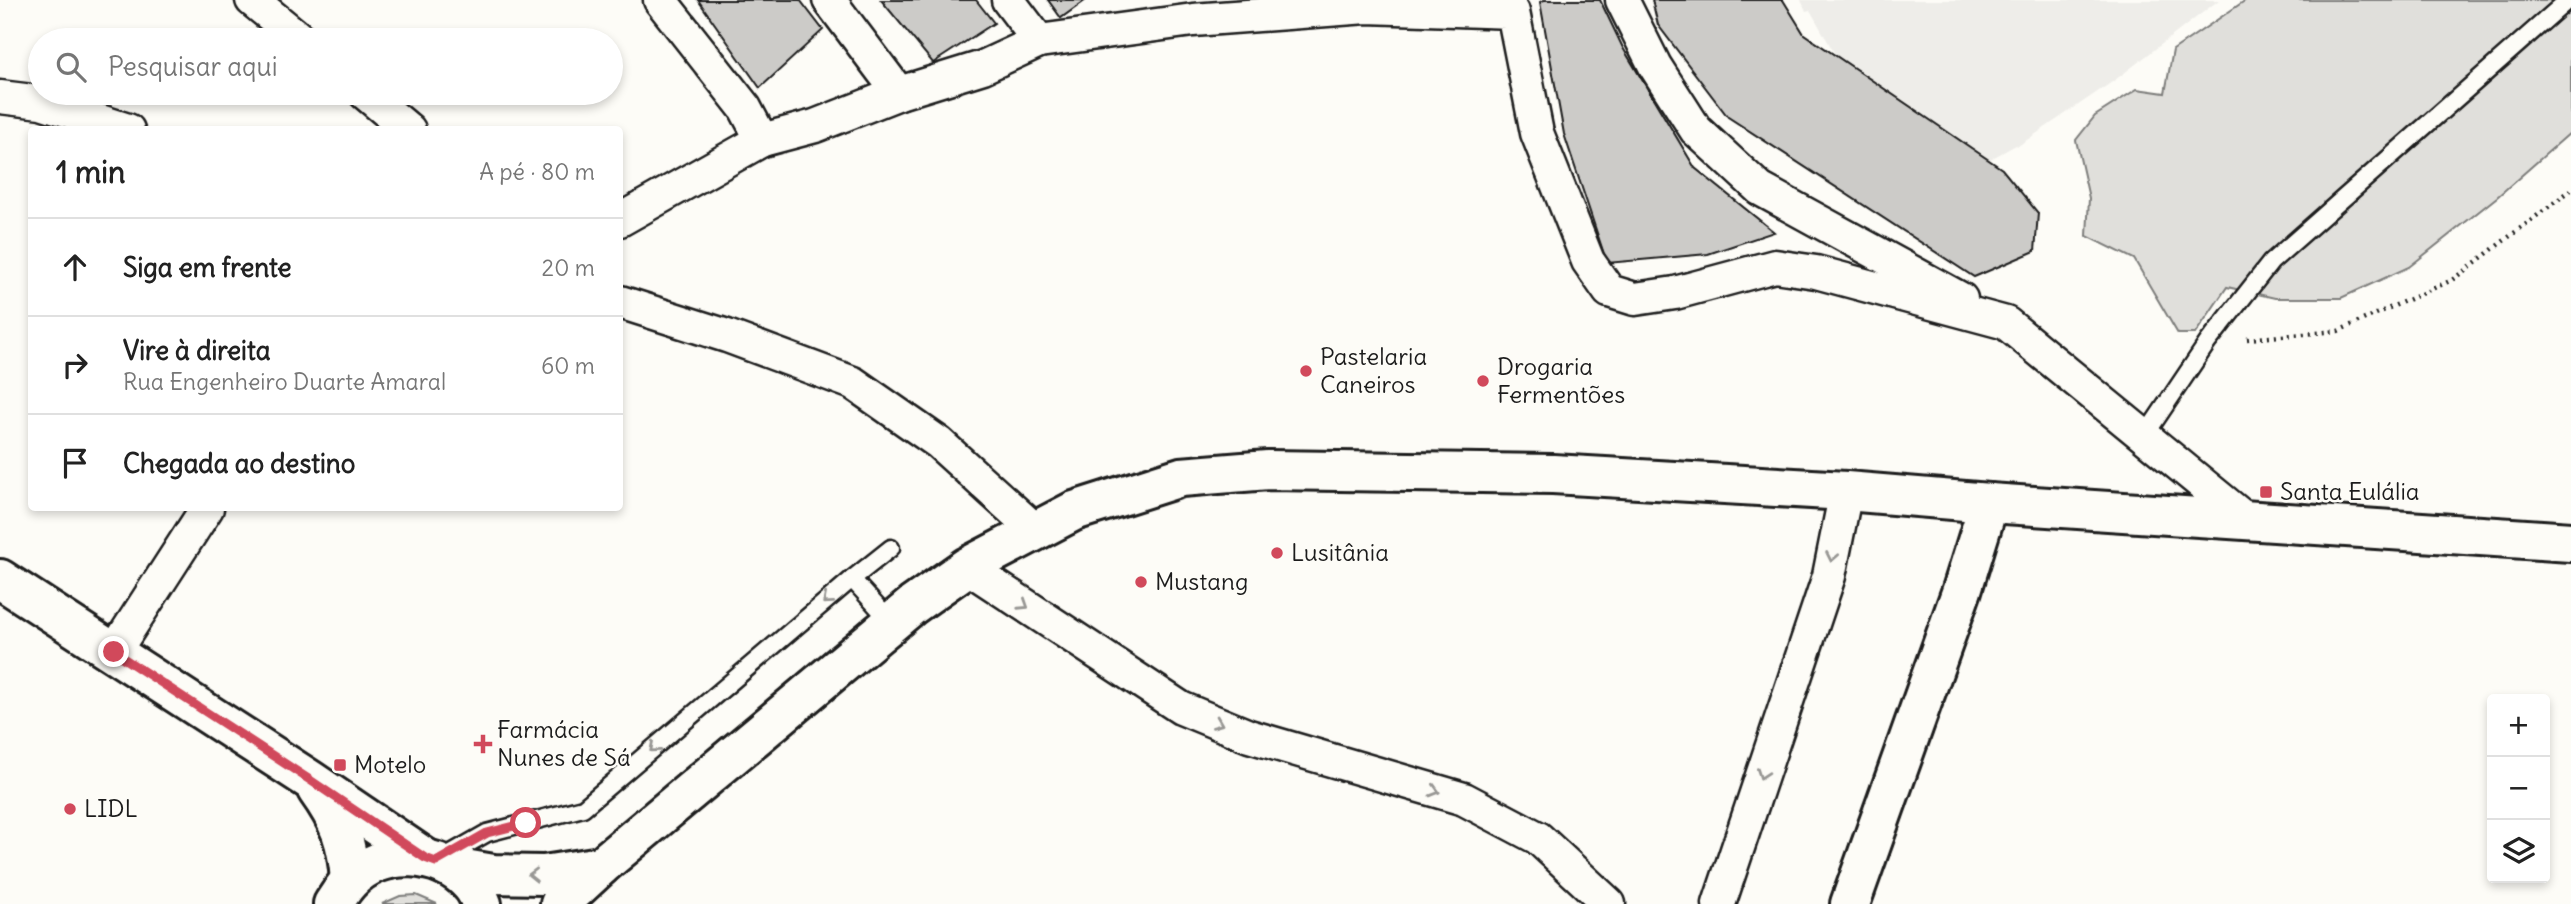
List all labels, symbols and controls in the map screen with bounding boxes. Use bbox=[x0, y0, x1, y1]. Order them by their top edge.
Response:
search box bbox=[28, 28, 623, 105]
icon: search bbox=[52, 48, 90, 86]
text: Pesquisar aqui bbox=[108, 50, 277, 83]
text: 1 min bbox=[56, 153, 125, 191]
text: A pé · 80 m bbox=[479, 157, 595, 186]
icon: ahead bbox=[56, 248, 94, 286]
text: Siga em frente bbox=[123, 251, 291, 284]
text: 20 m bbox=[542, 253, 595, 282]
text: Vire à direita bbox=[123, 334, 271, 367]
place label: Pastelaria Caneiros bbox=[1320, 341, 1427, 399]
icon: right bbox=[56, 346, 94, 384]
text: 60 m bbox=[541, 351, 595, 380]
place label: Drogaria Fermentões bbox=[1497, 351, 1625, 409]
marker: Pastelaria Caneiros bbox=[1298, 363, 1314, 379]
text: Rua Engenheiro Duarte Amaral bbox=[123, 367, 446, 396]
marker: Drogaria Fermentões bbox=[1475, 373, 1491, 389]
icon: arrive bbox=[56, 444, 94, 482]
text: Chegada ao destino bbox=[123, 447, 355, 480]
place label: Santa Eulália bbox=[2280, 476, 2419, 506]
marker: Santa Eulália bbox=[2258, 484, 2274, 500]
place label: Lusitânia bbox=[1291, 537, 1389, 567]
marker: Lusitânia bbox=[1269, 545, 1285, 561]
one-way arrow bbox=[1826, 551, 1841, 563]
place label: Mustang bbox=[1155, 566, 1248, 596]
marker: Mustang bbox=[1133, 574, 1149, 590]
one-way arrow bbox=[822, 592, 835, 604]
one-way arrow bbox=[1016, 596, 1029, 609]
route end bbox=[98, 636, 129, 667]
map controls bbox=[2487, 694, 2550, 883]
button: + bbox=[2487, 694, 2550, 757]
place label: Farmácia Nunes de Sá bbox=[497, 714, 631, 772]
one-way arrow bbox=[1210, 715, 1223, 729]
marker: Farmácia Nunes de Sá bbox=[475, 736, 491, 752]
one-way arrow bbox=[649, 740, 662, 752]
place label: Motelo bbox=[354, 749, 426, 779]
marker: Motelo bbox=[332, 757, 348, 773]
button: − bbox=[2487, 757, 2550, 820]
one-way arrow bbox=[1756, 767, 1770, 779]
one-way arrow bbox=[1429, 782, 1441, 797]
place label: LIDL bbox=[84, 793, 138, 823]
marker: LIDL bbox=[62, 801, 78, 817]
route start bbox=[510, 807, 541, 838]
button: layers bbox=[2487, 820, 2550, 883]
one-way arrow bbox=[527, 867, 538, 882]

